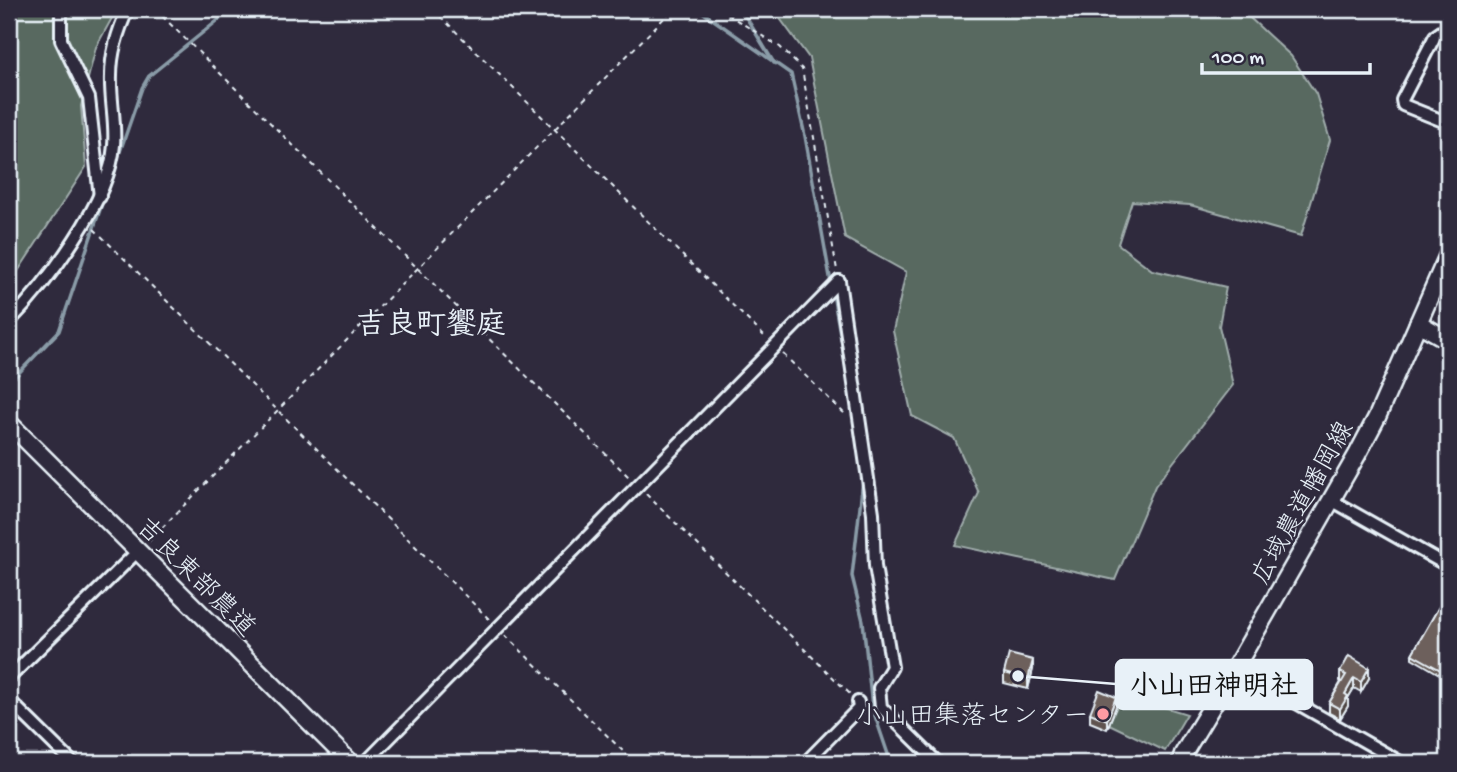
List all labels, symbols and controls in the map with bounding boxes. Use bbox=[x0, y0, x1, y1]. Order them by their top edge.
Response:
scale bar bbox=[1202, 32, 1370, 76]
text: 100 m bbox=[1211, 47, 1264, 72]
district label: 吉良町饗庭 bbox=[356, 308, 506, 345]
street label: 広域農道幡岡線 bbox=[1246, 416, 1363, 591]
street label: 吉良東部農道 bbox=[128, 512, 261, 645]
callout: 小山田神明社 bbox=[1116, 660, 1312, 709]
text: 小山田神明社 bbox=[1130, 671, 1298, 705]
place label: 小山田集落センター bbox=[856, 701, 1089, 734]
marker: 小山田集落センター bbox=[1095, 706, 1111, 722]

